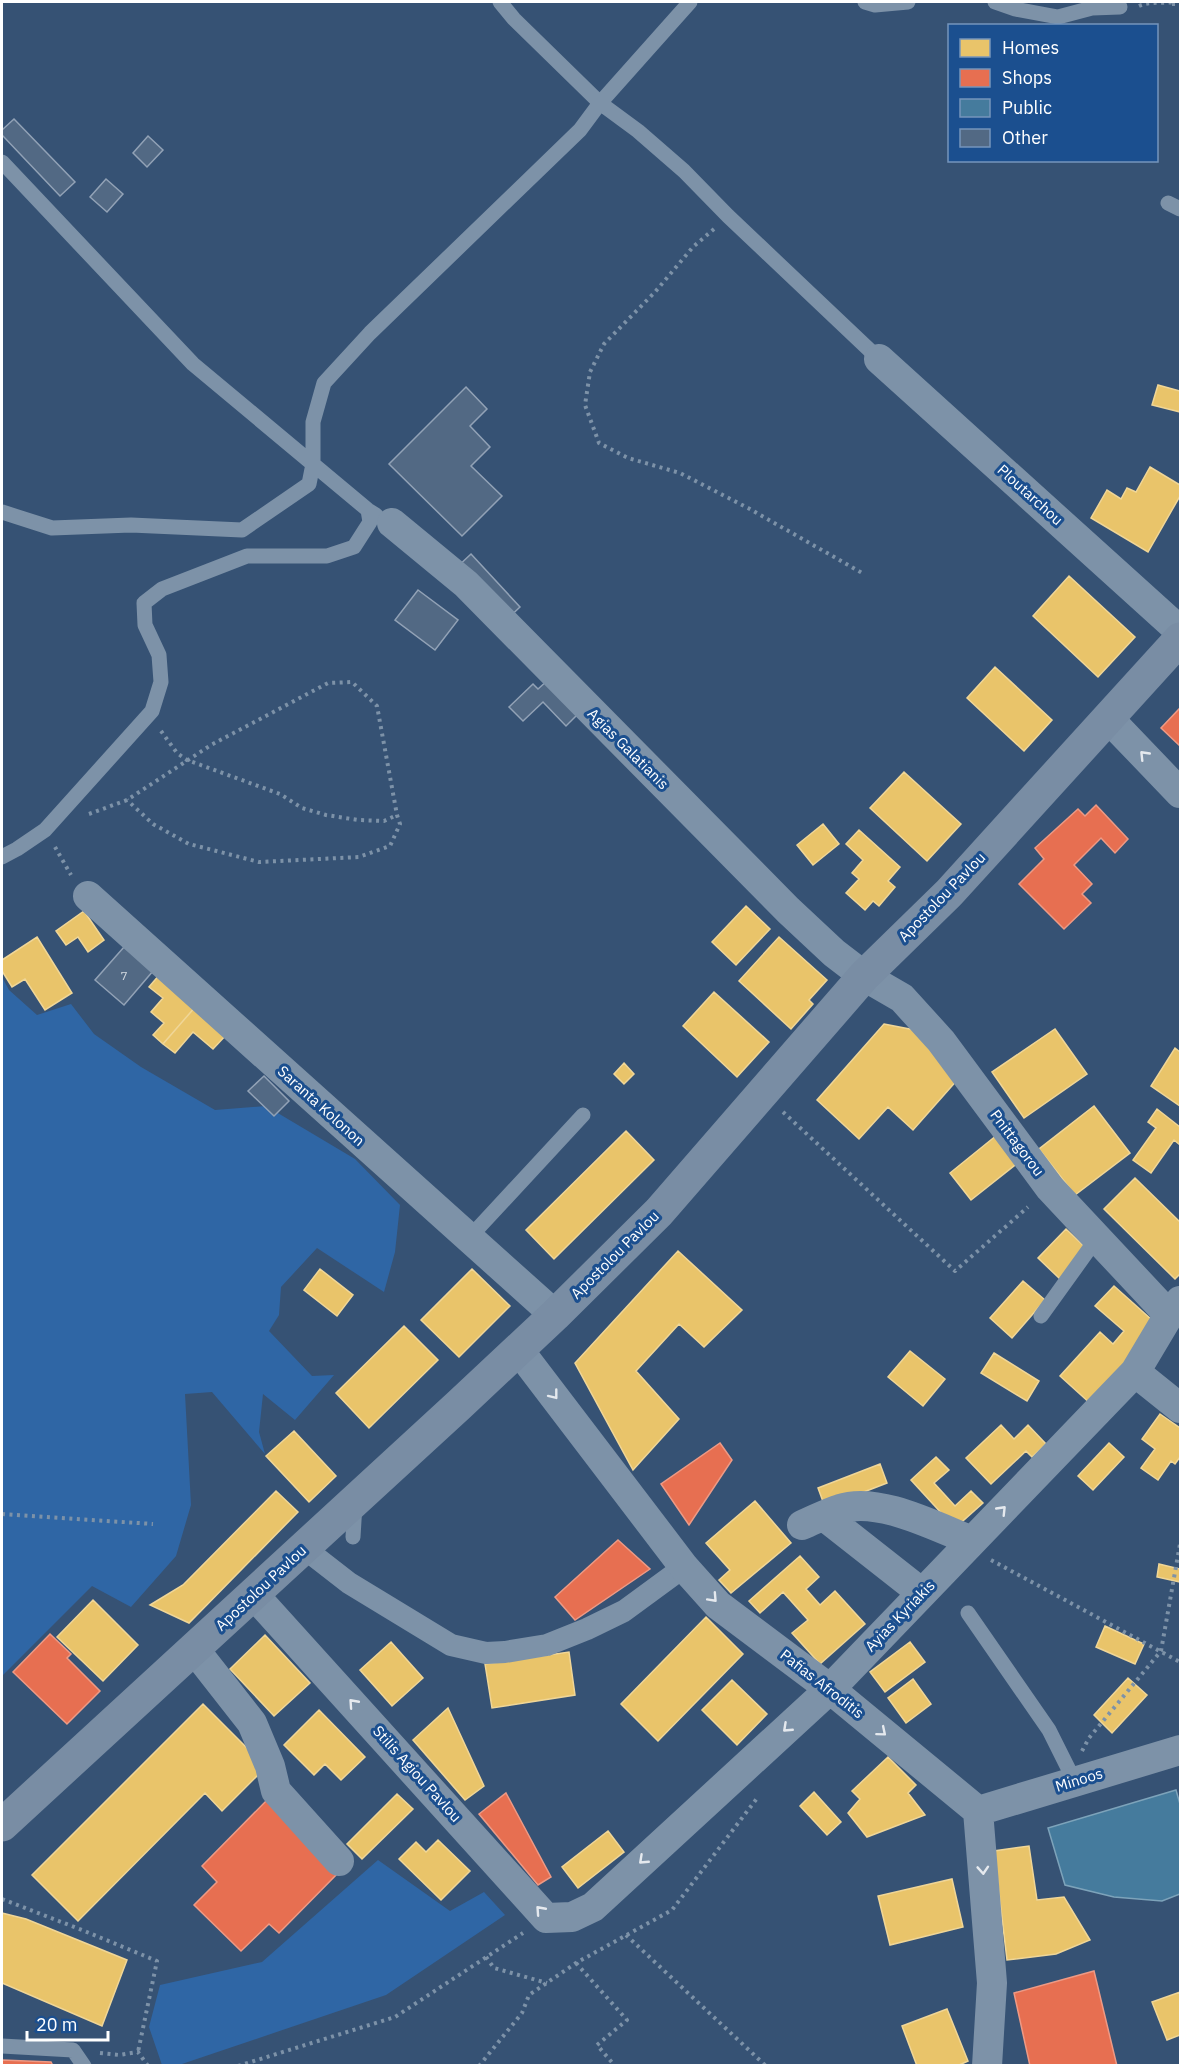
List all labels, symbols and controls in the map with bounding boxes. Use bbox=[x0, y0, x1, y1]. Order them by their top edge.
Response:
legend bbox=[948, 24, 1158, 162]
text: Homes bbox=[1002, 36, 1059, 59]
text: Shops bbox=[1002, 66, 1052, 89]
text: Public bbox=[1002, 96, 1052, 119]
text: Other bbox=[1002, 126, 1048, 149]
street label: Ploutarchou bbox=[994, 460, 1067, 529]
street label: Agias Galatianis bbox=[584, 704, 673, 793]
one-way arrow bbox=[1141, 752, 1152, 763]
street label: Apostolou Pavlou bbox=[894, 848, 989, 945]
house number: 7 bbox=[120, 968, 128, 983]
street label: Saranta Kolonon bbox=[274, 1061, 369, 1150]
street label: Pnittagorou bbox=[986, 1106, 1049, 1180]
street label: Apostolou Pavlou bbox=[566, 1206, 663, 1303]
one-way arrow bbox=[546, 1389, 557, 1400]
one-way arrow bbox=[994, 1507, 1005, 1518]
street label: Apostolou Pavlou bbox=[211, 1541, 310, 1635]
street label: Ayias Kyriakis bbox=[861, 1576, 939, 1656]
one-way arrow bbox=[705, 1591, 716, 1602]
street label: Pafias Afroditis bbox=[777, 1645, 868, 1722]
one-way arrow bbox=[349, 1700, 360, 1710]
street label: Stilis Agiou Pavlou bbox=[369, 1721, 466, 1826]
one-way arrow bbox=[783, 1721, 794, 1732]
one-way arrow bbox=[875, 1725, 886, 1736]
street label: Minoos bbox=[1053, 1763, 1105, 1796]
one-way arrow bbox=[640, 1853, 650, 1864]
one-way arrow bbox=[976, 1865, 989, 1874]
one-way arrow bbox=[536, 1907, 547, 1917]
scale bar bbox=[27, 2004, 108, 2042]
text: 20 m bbox=[36, 2013, 78, 2036]

